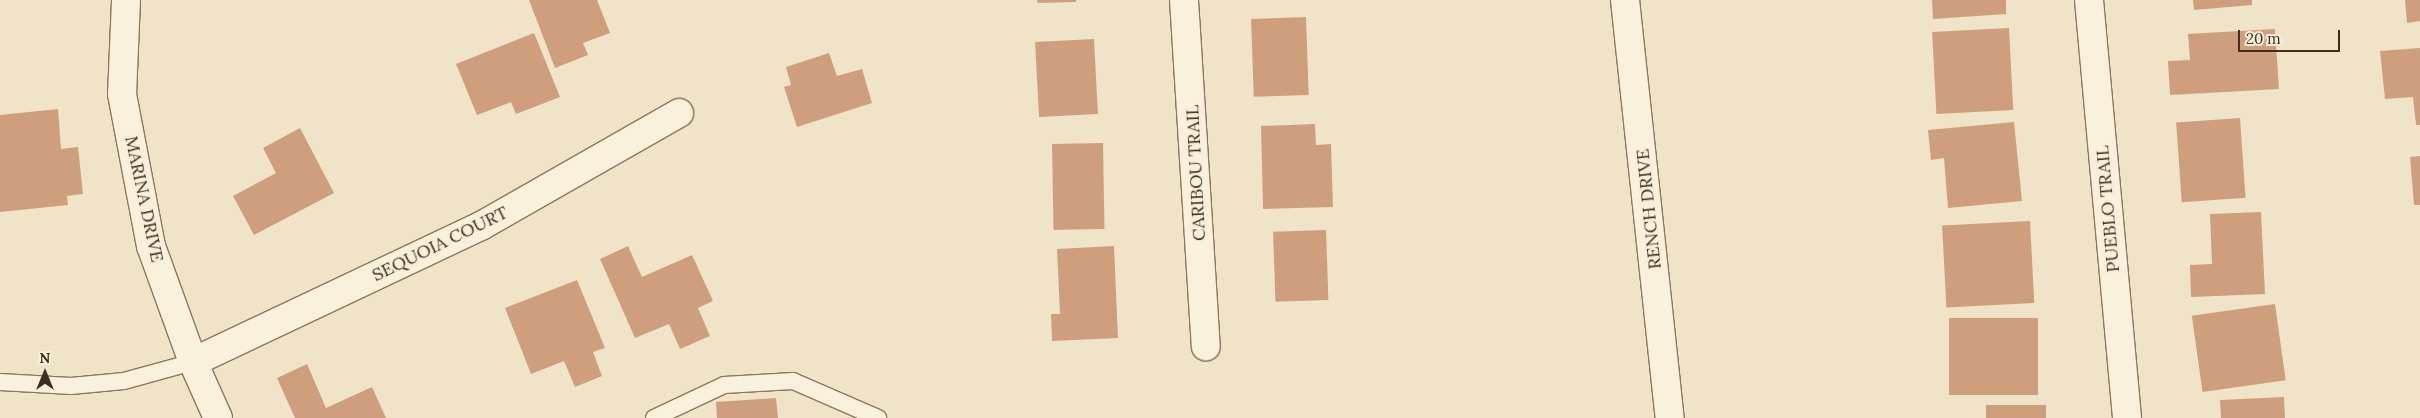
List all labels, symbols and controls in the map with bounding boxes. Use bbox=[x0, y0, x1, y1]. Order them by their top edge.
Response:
scale bar bbox=[2240, 20, 2342, 52]
text: 20 m bbox=[2246, 29, 2281, 48]
street label: CARIBOU TRAIL bbox=[1182, 104, 1210, 242]
street label: MARINA DRIVE bbox=[120, 134, 168, 264]
street label: PUEBLO TRAIL bbox=[2092, 145, 2124, 273]
street label: RENCH DRIVE bbox=[1632, 148, 1666, 270]
street label: SEQUOIA COURT bbox=[369, 202, 511, 286]
north arrow bbox=[20, 348, 70, 398]
text: N bbox=[40, 349, 50, 367]

